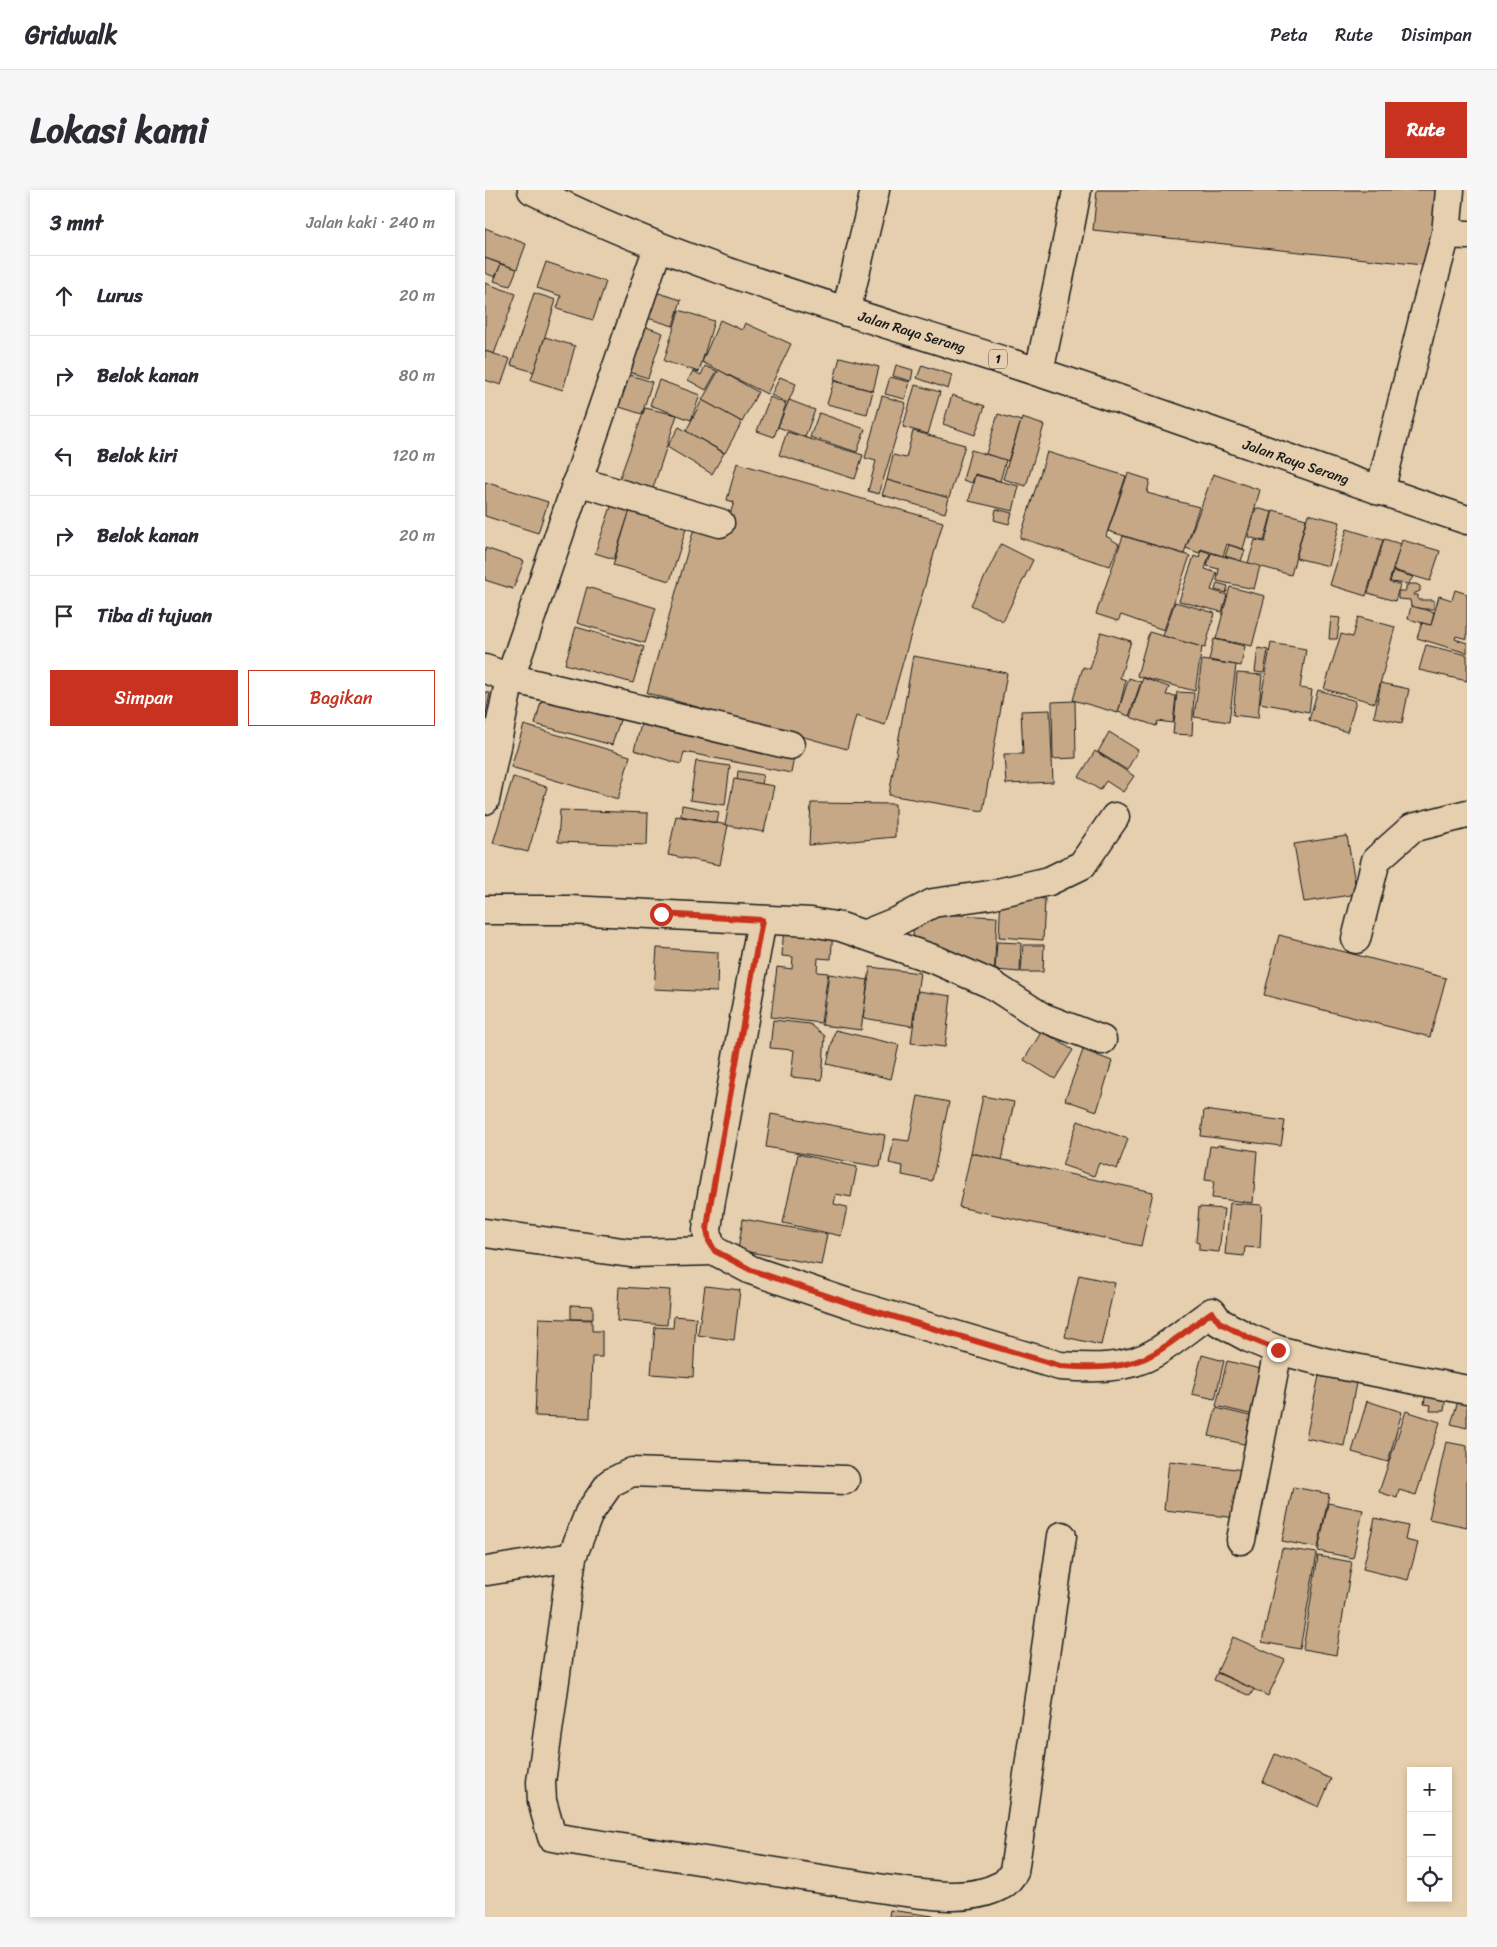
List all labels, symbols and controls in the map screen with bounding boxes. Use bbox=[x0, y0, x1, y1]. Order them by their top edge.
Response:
text: Gridwalk bbox=[25, 14, 117, 56]
text: Peta bbox=[1270, 19, 1307, 51]
text: Rute bbox=[1335, 19, 1373, 51]
text: Disimpan bbox=[1401, 19, 1472, 51]
text: Lokasi kami bbox=[30, 99, 208, 161]
button: Rute bbox=[1385, 102, 1467, 158]
text: 3 mnt bbox=[50, 204, 103, 242]
text: Jalan kaki · 240 m bbox=[306, 208, 435, 237]
text: Lurus bbox=[97, 279, 143, 312]
text: 20 m bbox=[399, 281, 435, 310]
icon: ahead bbox=[50, 282, 78, 310]
street label: Jalan Raya Serang bbox=[854, 303, 969, 360]
road number: 1 bbox=[989, 350, 1007, 368]
text: Belok kanan bbox=[97, 359, 199, 392]
text: 80 m bbox=[399, 361, 435, 390]
icon: right bbox=[50, 362, 78, 390]
street label: Jalan Raya Serang bbox=[1238, 432, 1353, 492]
text: Belok kiri bbox=[97, 439, 177, 472]
text: 120 m bbox=[392, 441, 435, 470]
icon: left bbox=[50, 442, 78, 470]
text: Belok kanan bbox=[97, 519, 199, 552]
text: 20 m bbox=[399, 521, 435, 550]
icon: right bbox=[50, 522, 78, 550]
text: Tiba di tujuan bbox=[97, 599, 212, 632]
icon: arrive bbox=[50, 602, 78, 630]
button: Simpan bbox=[50, 670, 238, 726]
button: Bagikan bbox=[248, 670, 435, 726]
route start bbox=[650, 903, 673, 926]
route end bbox=[1267, 1339, 1290, 1362]
map controls bbox=[1407, 1767, 1452, 1902]
button: + bbox=[1407, 1767, 1452, 1812]
button: − bbox=[1407, 1812, 1452, 1857]
button: locate bbox=[1407, 1857, 1452, 1902]

